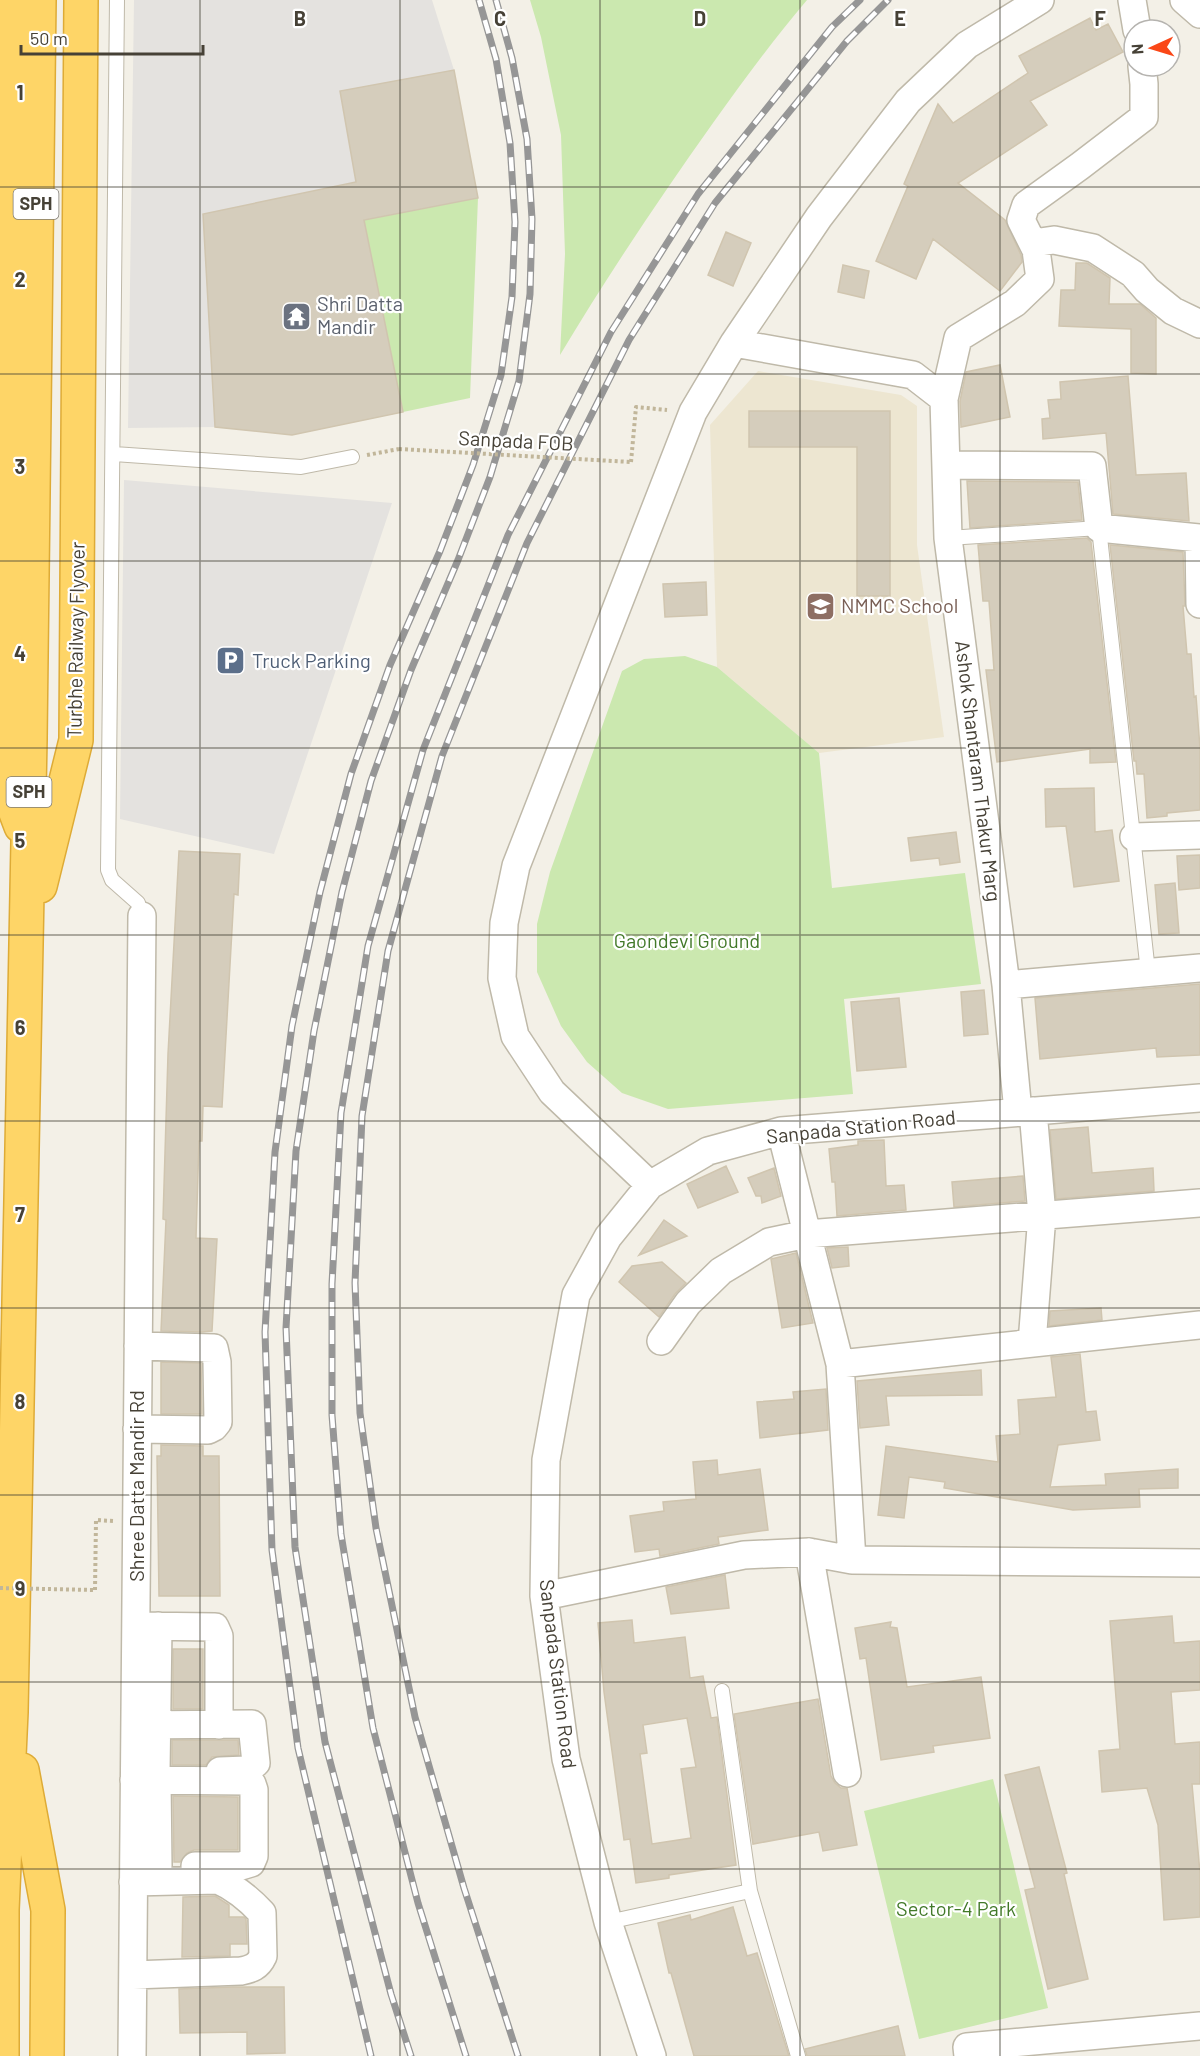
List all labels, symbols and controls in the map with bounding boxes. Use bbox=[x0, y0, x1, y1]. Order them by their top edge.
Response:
text: B bbox=[294, 6, 306, 30]
text: C bbox=[494, 6, 506, 30]
text: D bbox=[694, 6, 706, 30]
text: E bbox=[894, 6, 906, 30]
text: F bbox=[1094, 6, 1106, 30]
scale bar bbox=[21, 18, 202, 56]
north arrow bbox=[1122, 18, 1182, 78]
text: 50 m bbox=[30, 27, 68, 49]
text: N bbox=[1127, 43, 1146, 55]
text: 1 bbox=[16, 80, 24, 104]
road number: SPH bbox=[14, 189, 58, 219]
text: 2 bbox=[14, 267, 26, 291]
place label: Shri Datta Mandir bbox=[317, 291, 403, 338]
temple icon: Shri Datta Mandir bbox=[280, 300, 312, 332]
street label: Sanpada FOB bbox=[458, 425, 574, 455]
text: 3 bbox=[15, 454, 25, 478]
street label: Turbhe Railway Flyover bbox=[61, 541, 89, 739]
school or university icon: NMMC School bbox=[804, 590, 836, 622]
place label: NMMC School bbox=[841, 593, 958, 617]
street label: Ashok Shantaram Thakur Marg bbox=[951, 639, 1007, 903]
text: 4 bbox=[14, 641, 26, 665]
parking icon: Truck Parking bbox=[215, 645, 247, 677]
place label: Truck Parking bbox=[252, 648, 371, 672]
road number: SPH bbox=[6, 777, 51, 807]
text: 5 bbox=[15, 828, 26, 852]
park label: Gaondevi Ground bbox=[614, 928, 760, 952]
text: 6 bbox=[15, 1015, 26, 1039]
street label: Sanpada Station Road bbox=[765, 1104, 957, 1148]
text: 7 bbox=[15, 1202, 25, 1226]
text: 8 bbox=[15, 1389, 26, 1413]
street label: Shree Datta Mandir Rd bbox=[124, 1390, 148, 1582]
text: 9 bbox=[15, 1576, 25, 1600]
street label: Sanpada Station Road bbox=[535, 1578, 583, 1770]
park label: Sector-4 Park bbox=[896, 1896, 1016, 1920]

